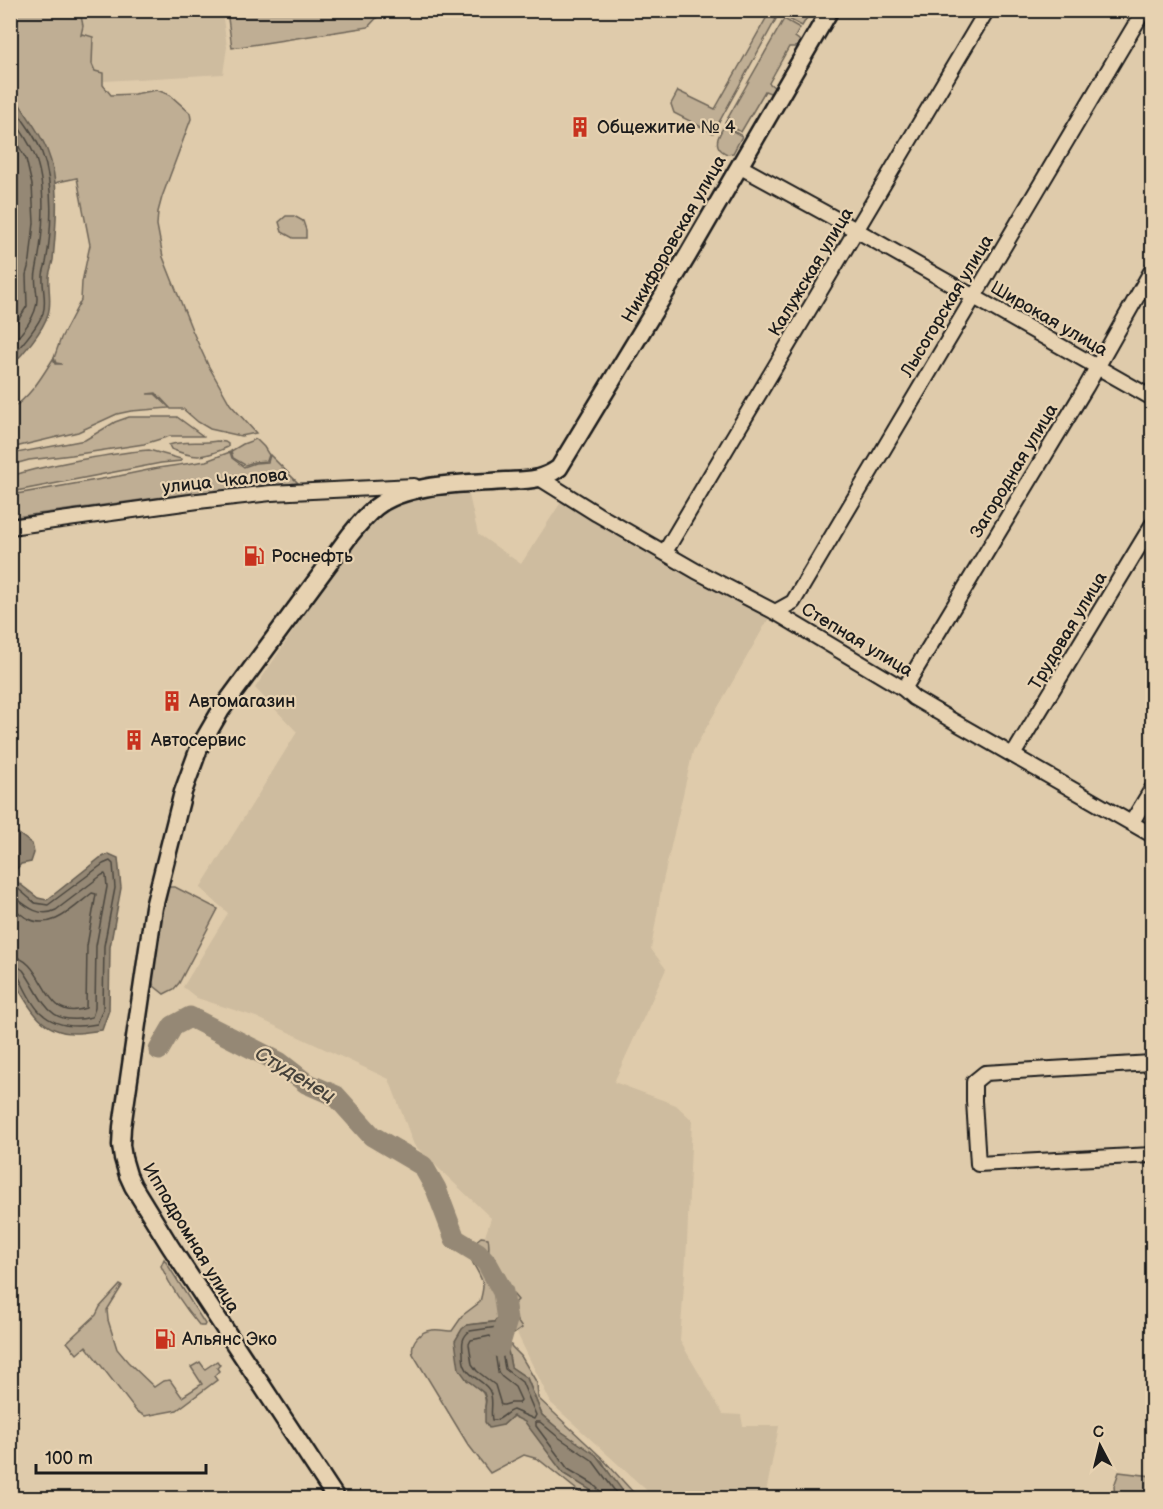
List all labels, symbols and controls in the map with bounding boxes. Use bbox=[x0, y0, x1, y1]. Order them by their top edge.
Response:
building icon: Общежитие № 4 bbox=[568, 115, 592, 139]
place label: Общежитие № 4 bbox=[597, 117, 736, 138]
street label: Никифоровская улица bbox=[617, 151, 731, 326]
street label: Калужская улица bbox=[764, 204, 858, 340]
street label: Лысогорская улица bbox=[896, 231, 998, 382]
street label: Широкая улица bbox=[987, 277, 1112, 361]
street label: Загородная улица bbox=[966, 400, 1062, 542]
street label: улица Чкалова bbox=[161, 464, 289, 498]
fuel station icon: Роснефть bbox=[242, 544, 266, 568]
place label: Роснефть bbox=[271, 546, 353, 567]
street label: Трудовая улица bbox=[1025, 568, 1112, 694]
street label: Степная улица bbox=[797, 598, 917, 682]
building icon: Автомагазин bbox=[160, 689, 184, 713]
place label: Автомагазин bbox=[188, 691, 295, 712]
building icon: Автосервис bbox=[122, 728, 146, 752]
place label: Автосервис bbox=[150, 730, 246, 751]
water label: Студенец bbox=[250, 1042, 340, 1108]
street label: Ипподромная улица bbox=[138, 1159, 244, 1317]
fuel station icon: Альянс Эко bbox=[153, 1327, 177, 1351]
place label: Альянс Эко bbox=[181, 1329, 277, 1350]
north arrow bbox=[1070, 1416, 1130, 1476]
text: С bbox=[1092, 1422, 1105, 1443]
scale bar bbox=[36, 1437, 206, 1475]
text: 100 m bbox=[45, 1448, 93, 1469]

